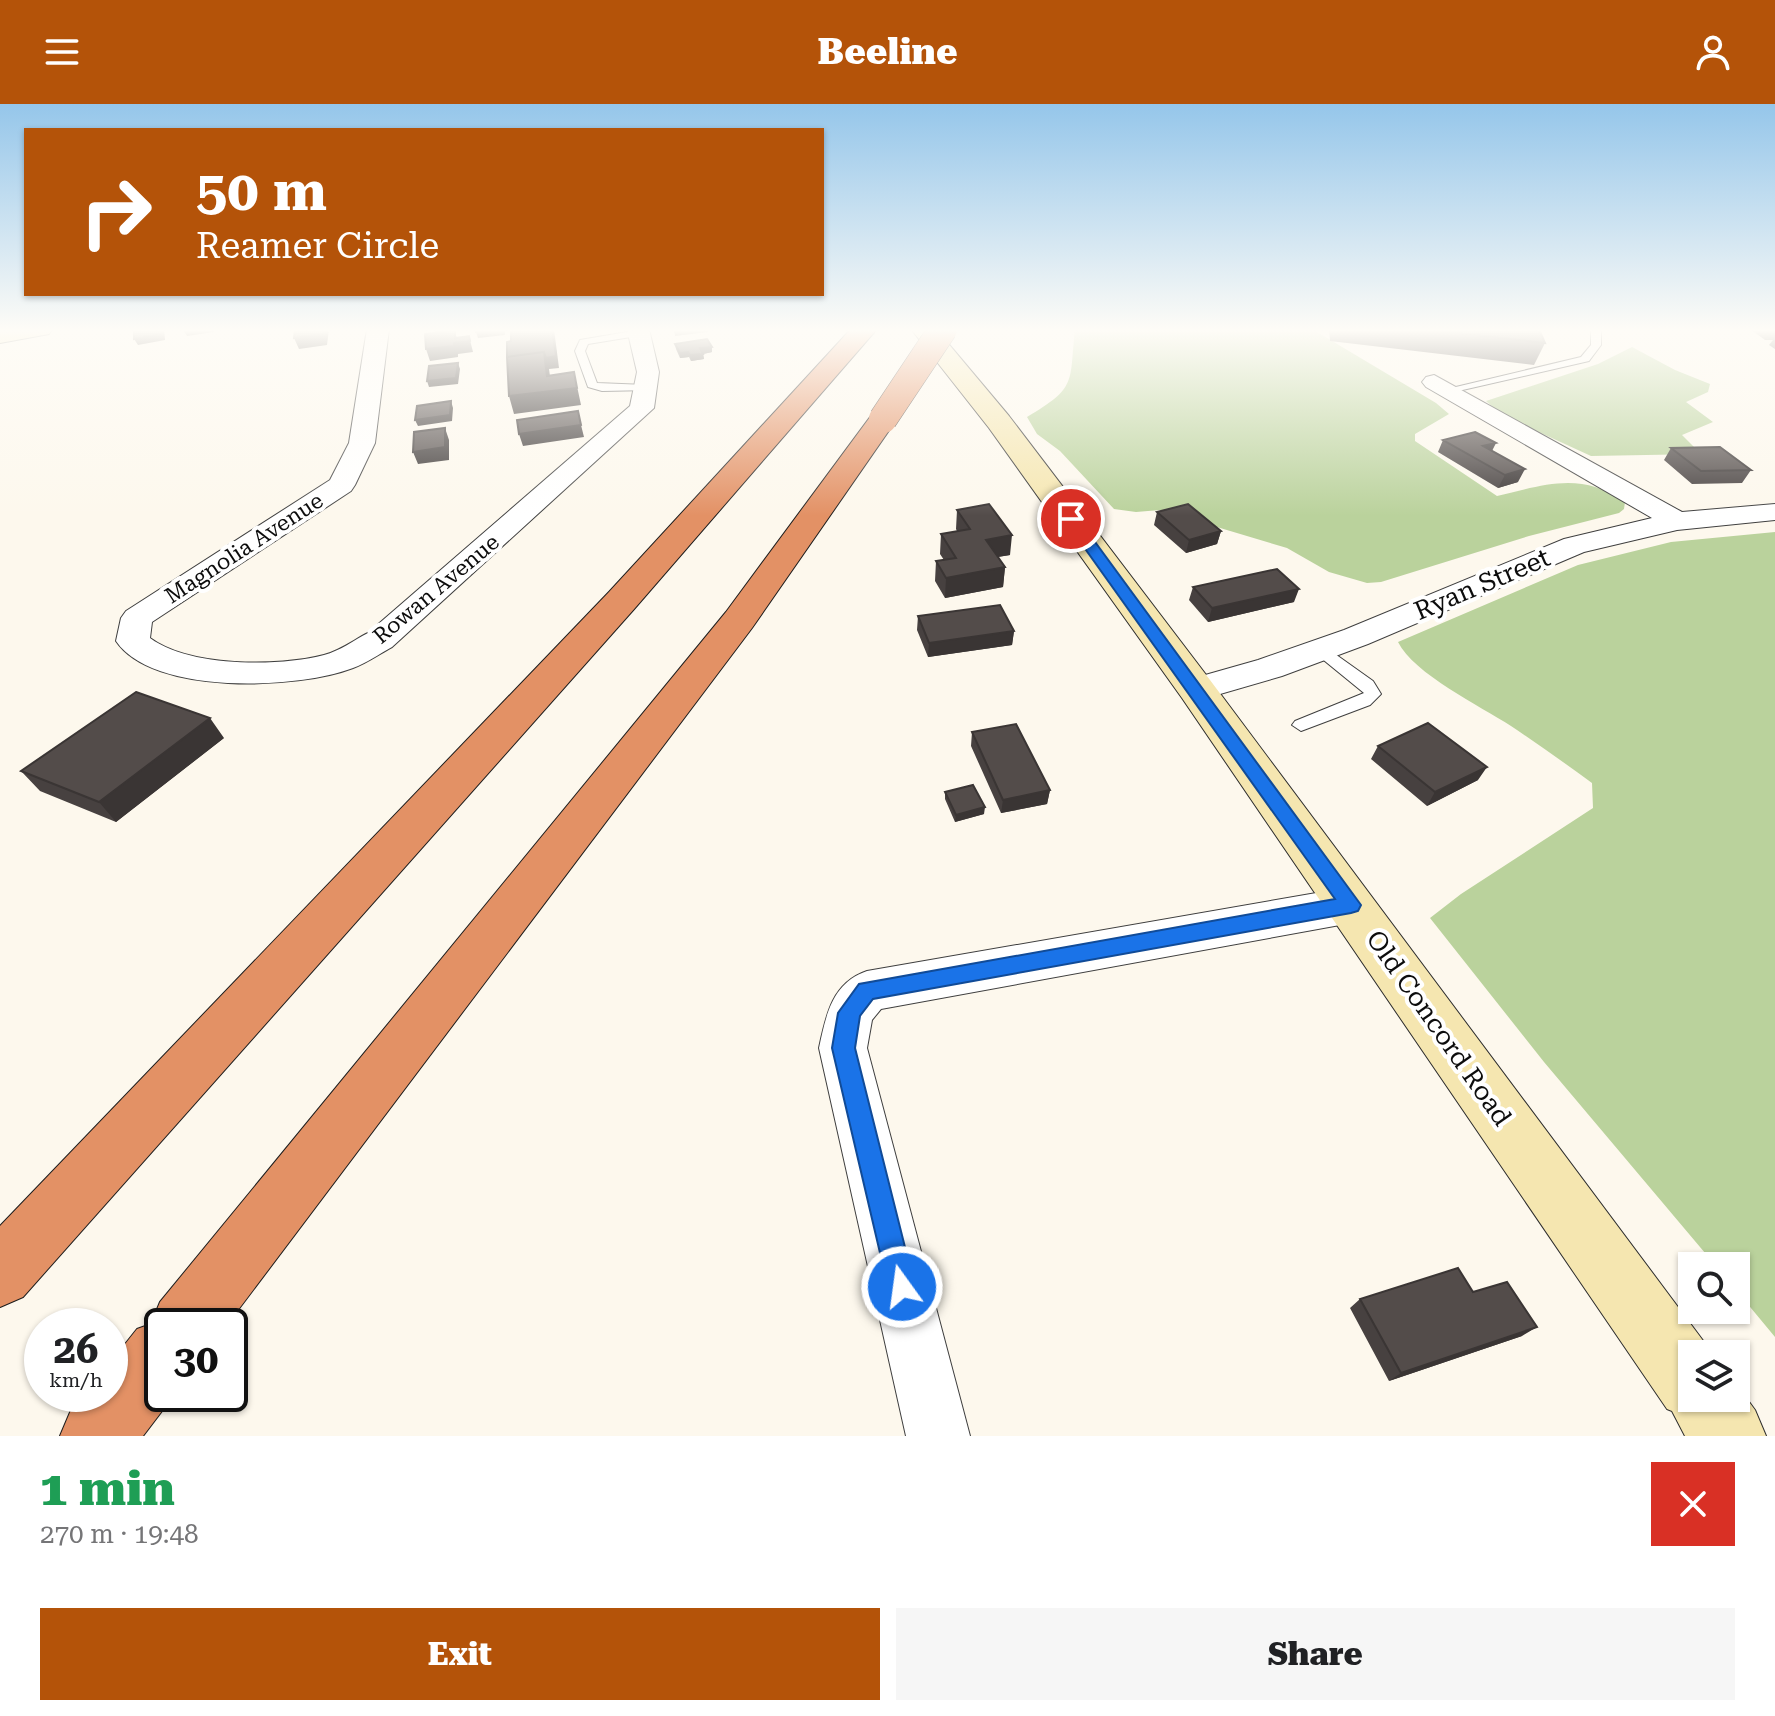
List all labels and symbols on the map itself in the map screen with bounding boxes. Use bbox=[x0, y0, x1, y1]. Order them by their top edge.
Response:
pin bbox=[1037, 485, 1105, 553]
street label: Magnolia Avenue bbox=[160, 488, 328, 608]
street label: Rowan Avenue bbox=[368, 529, 504, 649]
street label: Ryan Street bbox=[1410, 542, 1555, 626]
street label: Old Concord Road bbox=[1360, 925, 1518, 1132]
position arrow bbox=[860, 1245, 944, 1329]
speed limit sign: 30 bbox=[144, 1308, 248, 1412]

